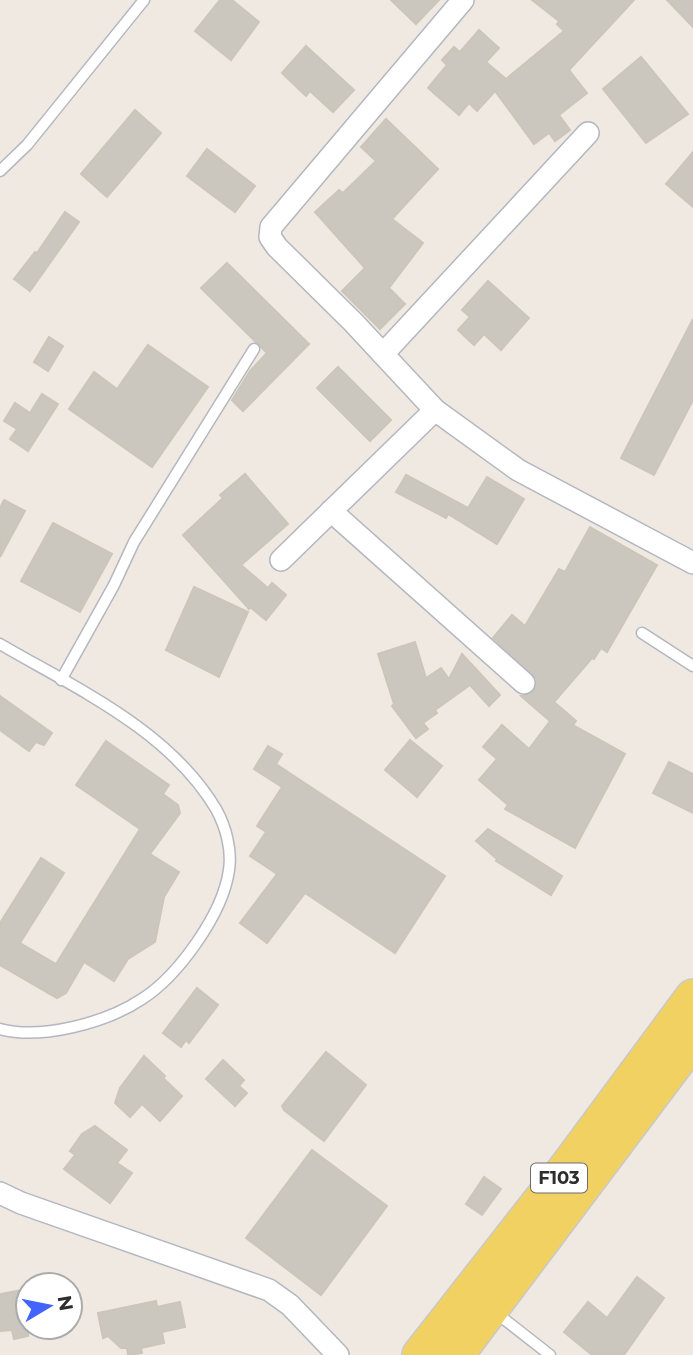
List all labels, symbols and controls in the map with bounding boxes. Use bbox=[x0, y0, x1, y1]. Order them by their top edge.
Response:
road number: F103 bbox=[531, 1163, 587, 1192]
north arrow bbox=[14, 1271, 84, 1341]
text: N bbox=[53, 1294, 78, 1313]

